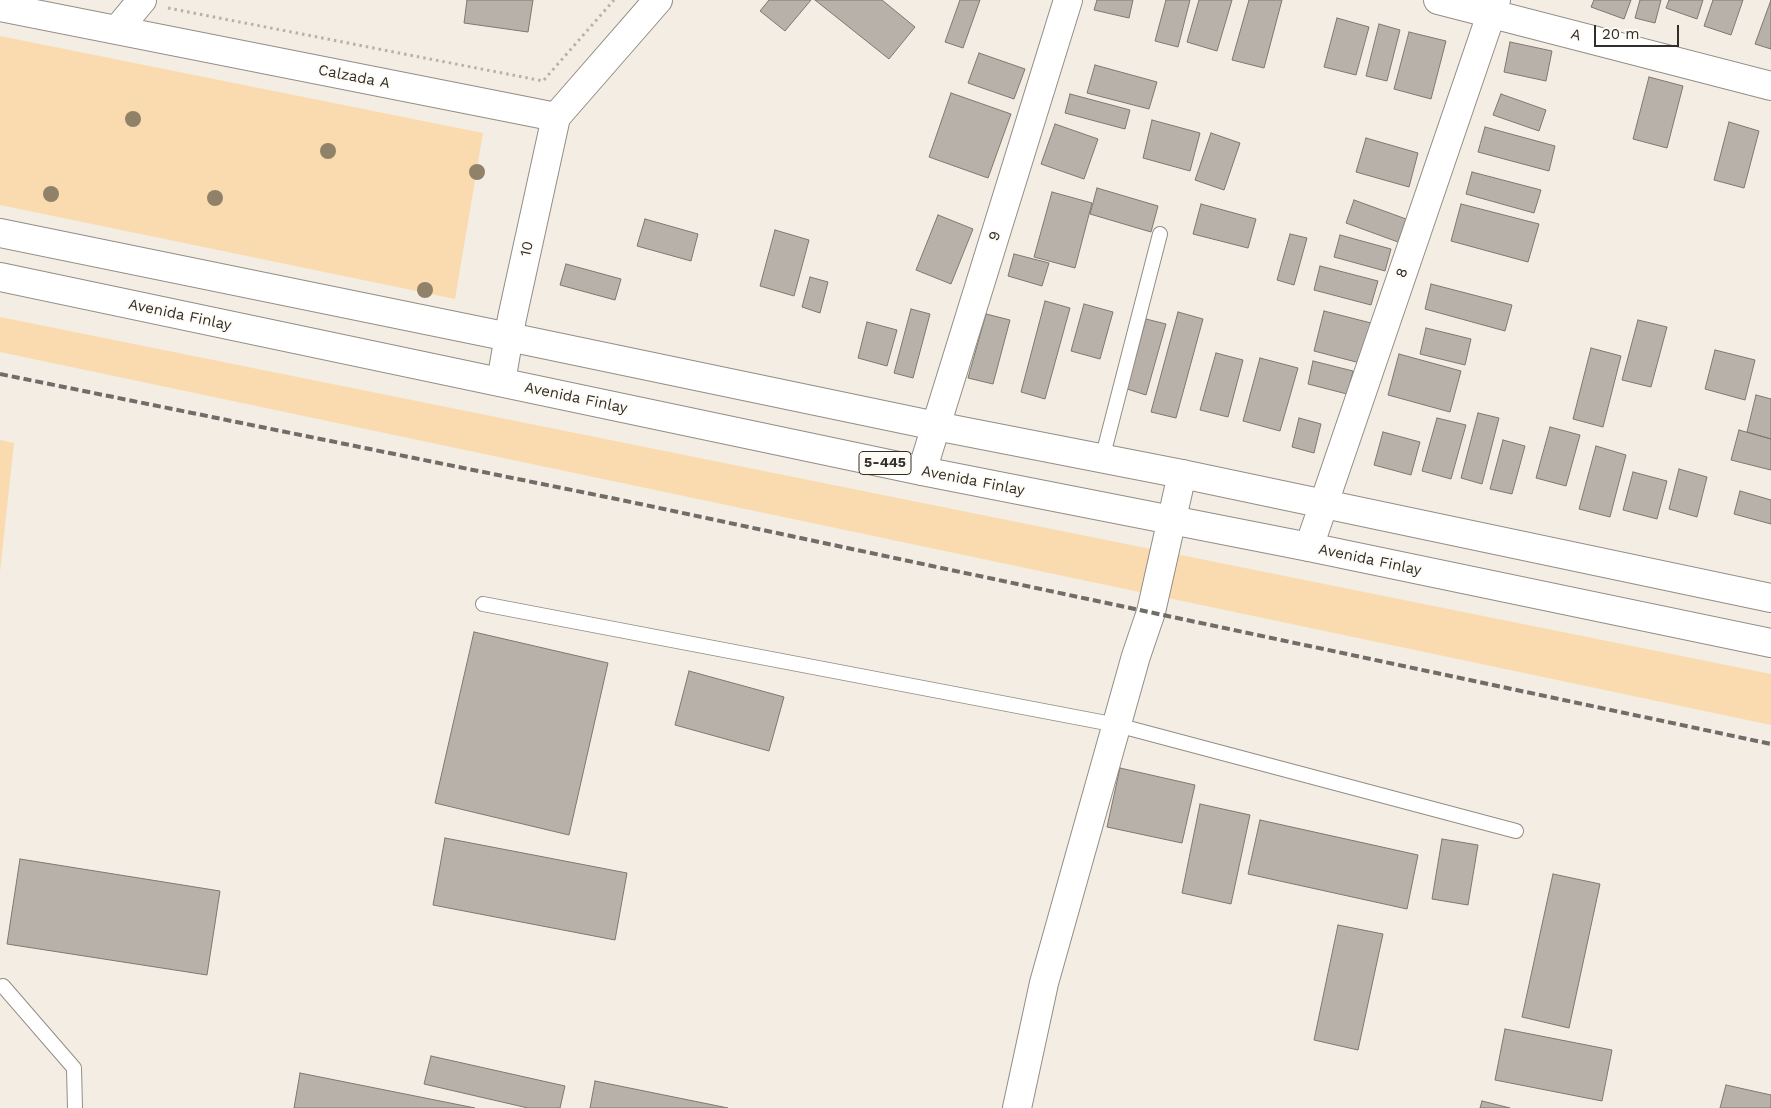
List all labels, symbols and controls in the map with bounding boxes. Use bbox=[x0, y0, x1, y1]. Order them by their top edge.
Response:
scale bar bbox=[1596, 15, 1681, 47]
street label: A bbox=[1569, 25, 1583, 45]
text: 20 m bbox=[1602, 25, 1640, 43]
street label: Calzada A bbox=[317, 61, 391, 93]
street label: 9 bbox=[985, 229, 1005, 243]
street label: 10 bbox=[517, 240, 537, 258]
street label: 8 bbox=[1392, 266, 1412, 280]
street label: Avenida Finlay bbox=[127, 295, 233, 335]
street label: Avenida Finlay bbox=[523, 378, 629, 418]
road number: 5-445 bbox=[859, 452, 911, 474]
street label: Avenida Finlay bbox=[920, 462, 1026, 500]
street label: Avenida Finlay bbox=[1317, 540, 1423, 580]

